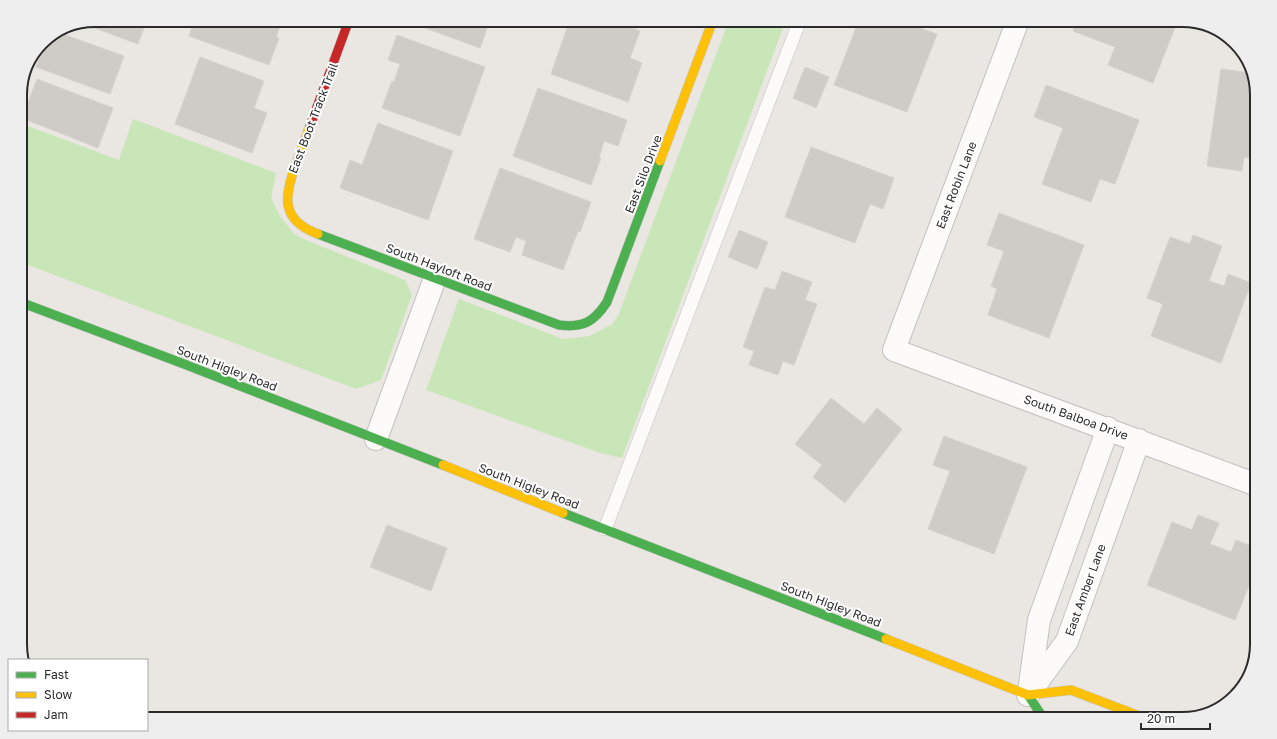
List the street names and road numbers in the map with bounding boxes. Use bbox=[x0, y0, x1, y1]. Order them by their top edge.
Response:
street label: East Boot Track Trail bbox=[285, 60, 341, 175]
street label: East Silo Drive bbox=[621, 133, 665, 215]
street label: East Robin Lane bbox=[932, 139, 980, 231]
street label: South Hayloft Road bbox=[384, 240, 494, 294]
street label: South Higley Road bbox=[175, 342, 279, 394]
street label: South Balboa Drive bbox=[1022, 391, 1130, 443]
street label: South Higley Road bbox=[477, 460, 581, 512]
street label: East Amber Lane bbox=[1061, 542, 1109, 638]
street label: South Higley Road bbox=[779, 578, 883, 630]

